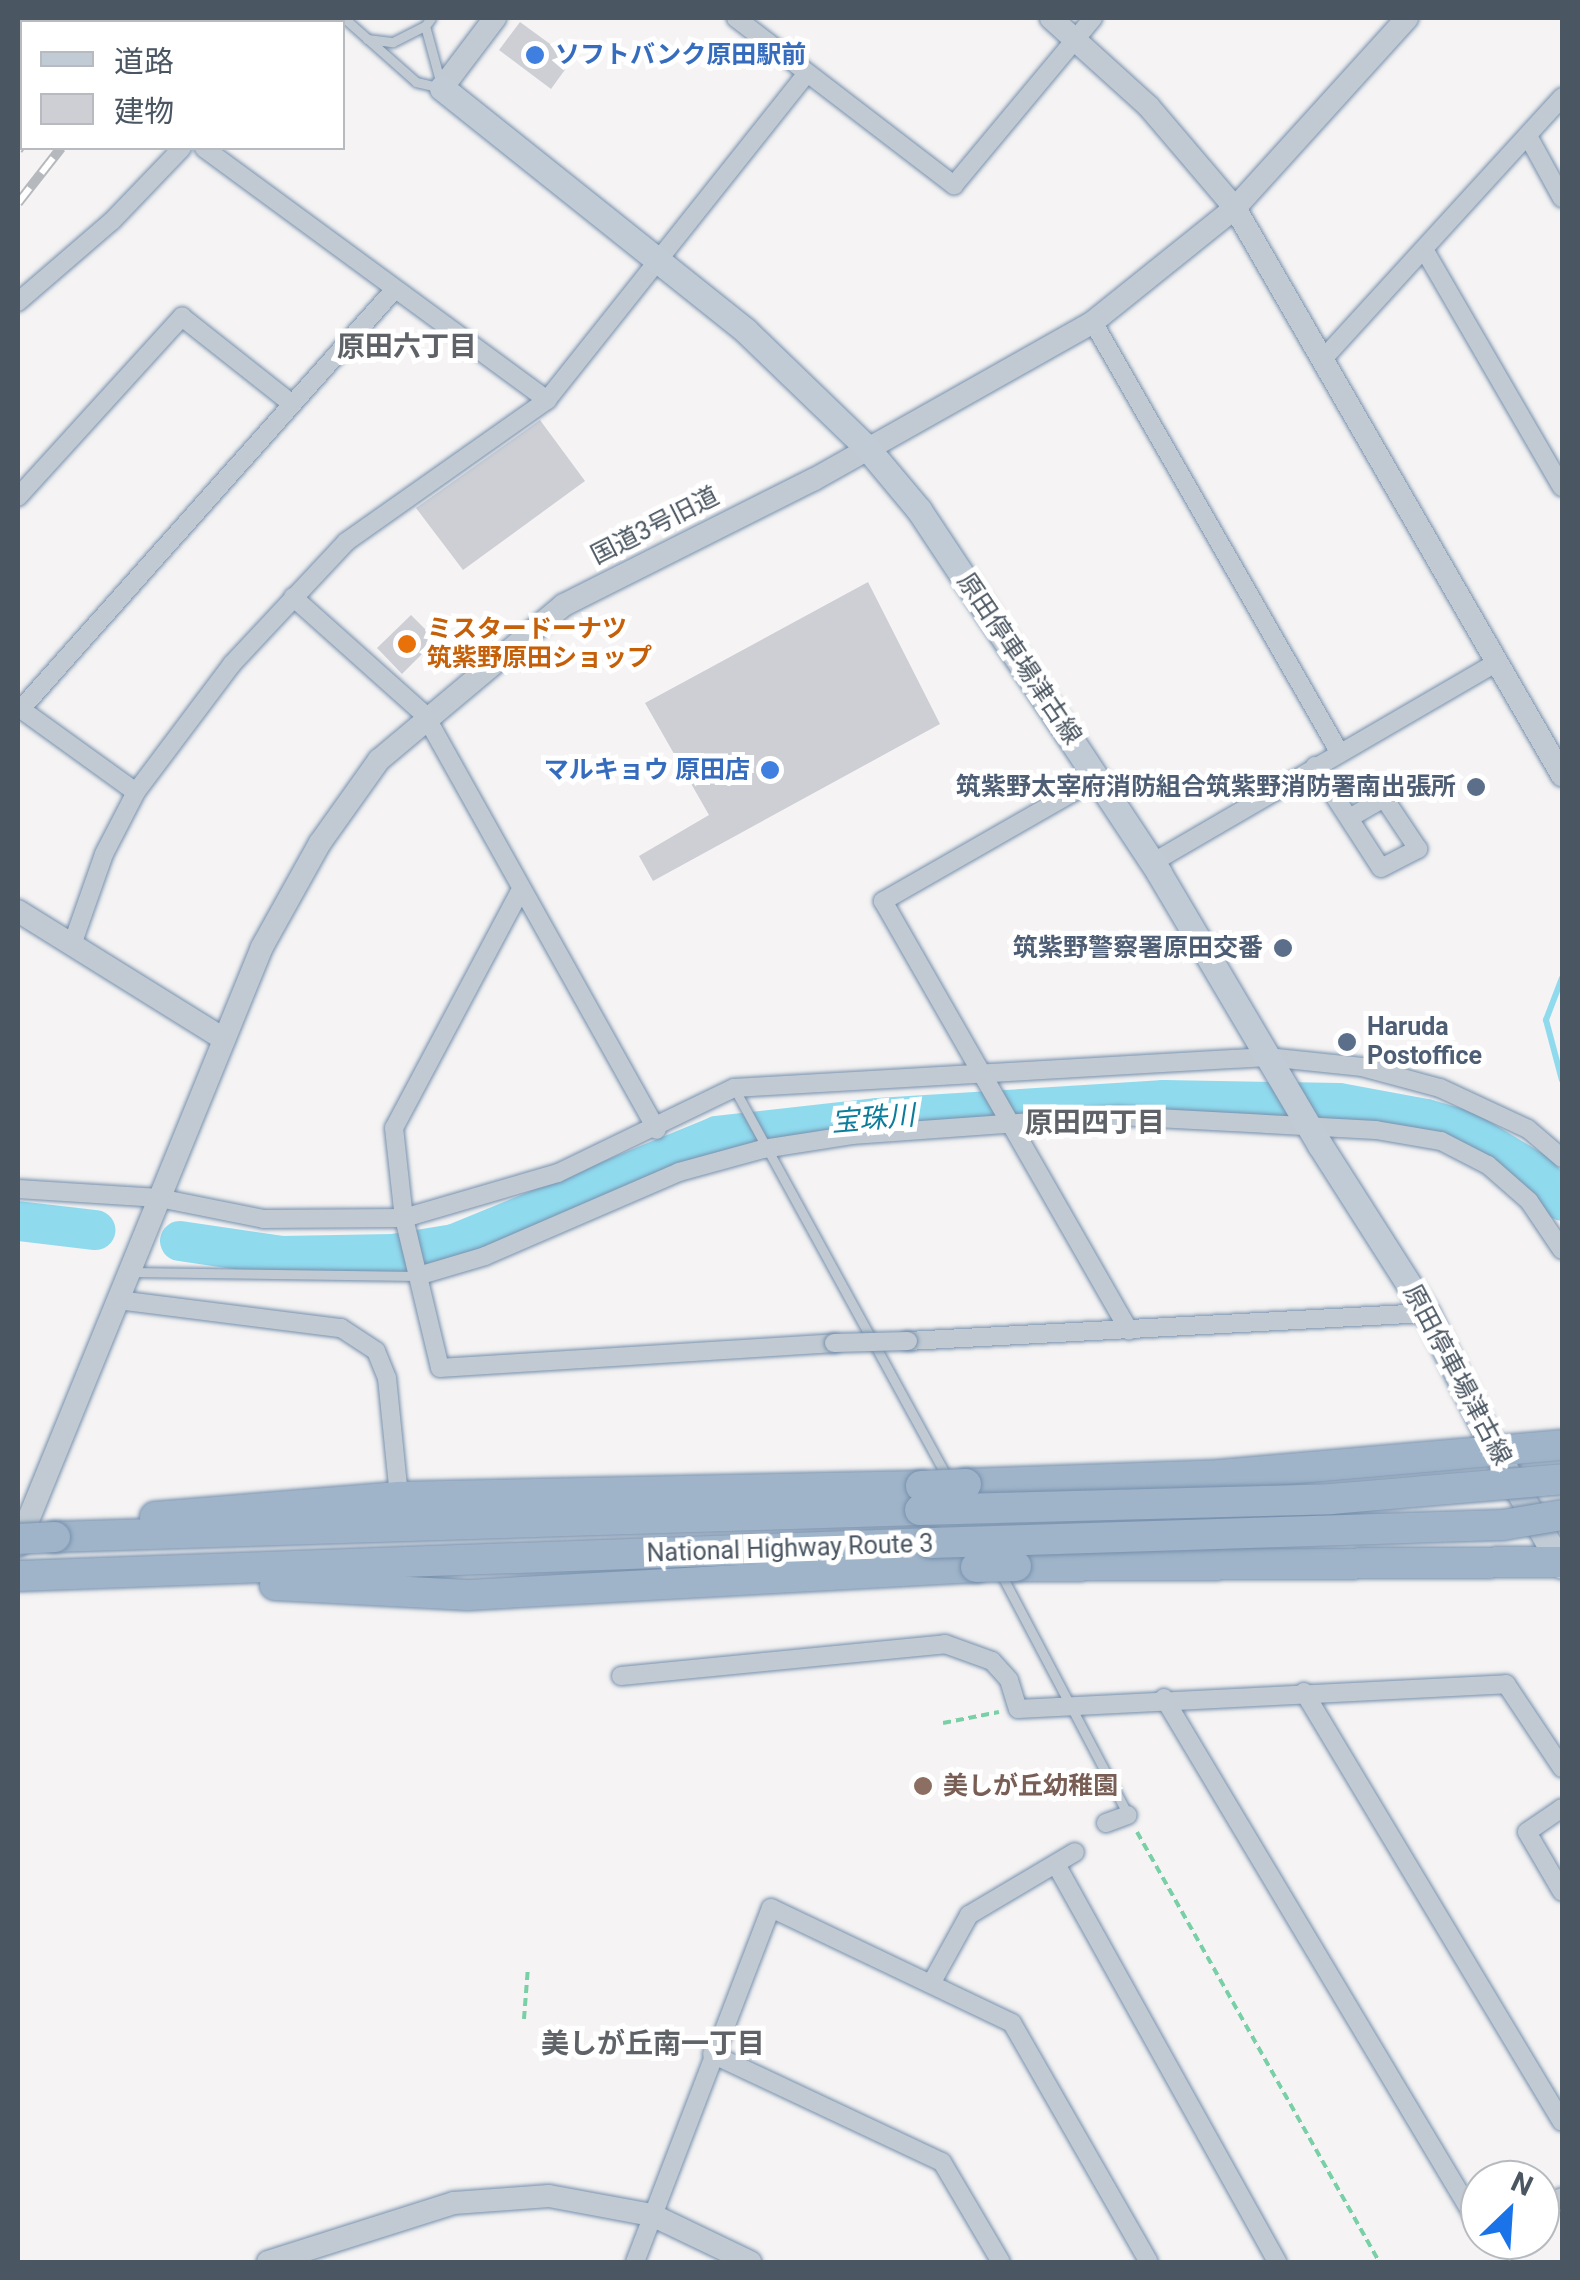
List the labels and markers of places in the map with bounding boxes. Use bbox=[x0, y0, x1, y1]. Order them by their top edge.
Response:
place label: ソフトバンク原田駅前 bbox=[555, 40, 805, 70]
marker: ソフトバンク原田駅前 bbox=[524, 44, 546, 66]
place label: ミスタードーナツ 筑紫野原田ショップ bbox=[427, 615, 652, 674]
marker: ミスタードーナツ 筑紫野原田ショップ bbox=[396, 633, 418, 655]
place label: マルキョウ 原田店 bbox=[544, 755, 750, 785]
marker: マルキョウ 原田店 bbox=[759, 759, 781, 781]
place label: 筑紫野太宰府消防組合筑紫野消防署南出張所 bbox=[956, 772, 1456, 802]
marker: 筑紫野太宰府消防組合筑紫野消防署南出張所 bbox=[1465, 776, 1487, 798]
place label: 筑紫野警察署原田交番 bbox=[1013, 933, 1263, 963]
marker: 筑紫野警察署原田交番 bbox=[1272, 937, 1294, 959]
place label: Haruda Postoffice bbox=[1367, 1013, 1482, 1072]
marker: Haruda Postoffice bbox=[1336, 1031, 1358, 1053]
place label: 美しが丘幼稚園 bbox=[943, 1771, 1118, 1801]
marker: 美しが丘幼稚園 bbox=[912, 1775, 934, 1797]

